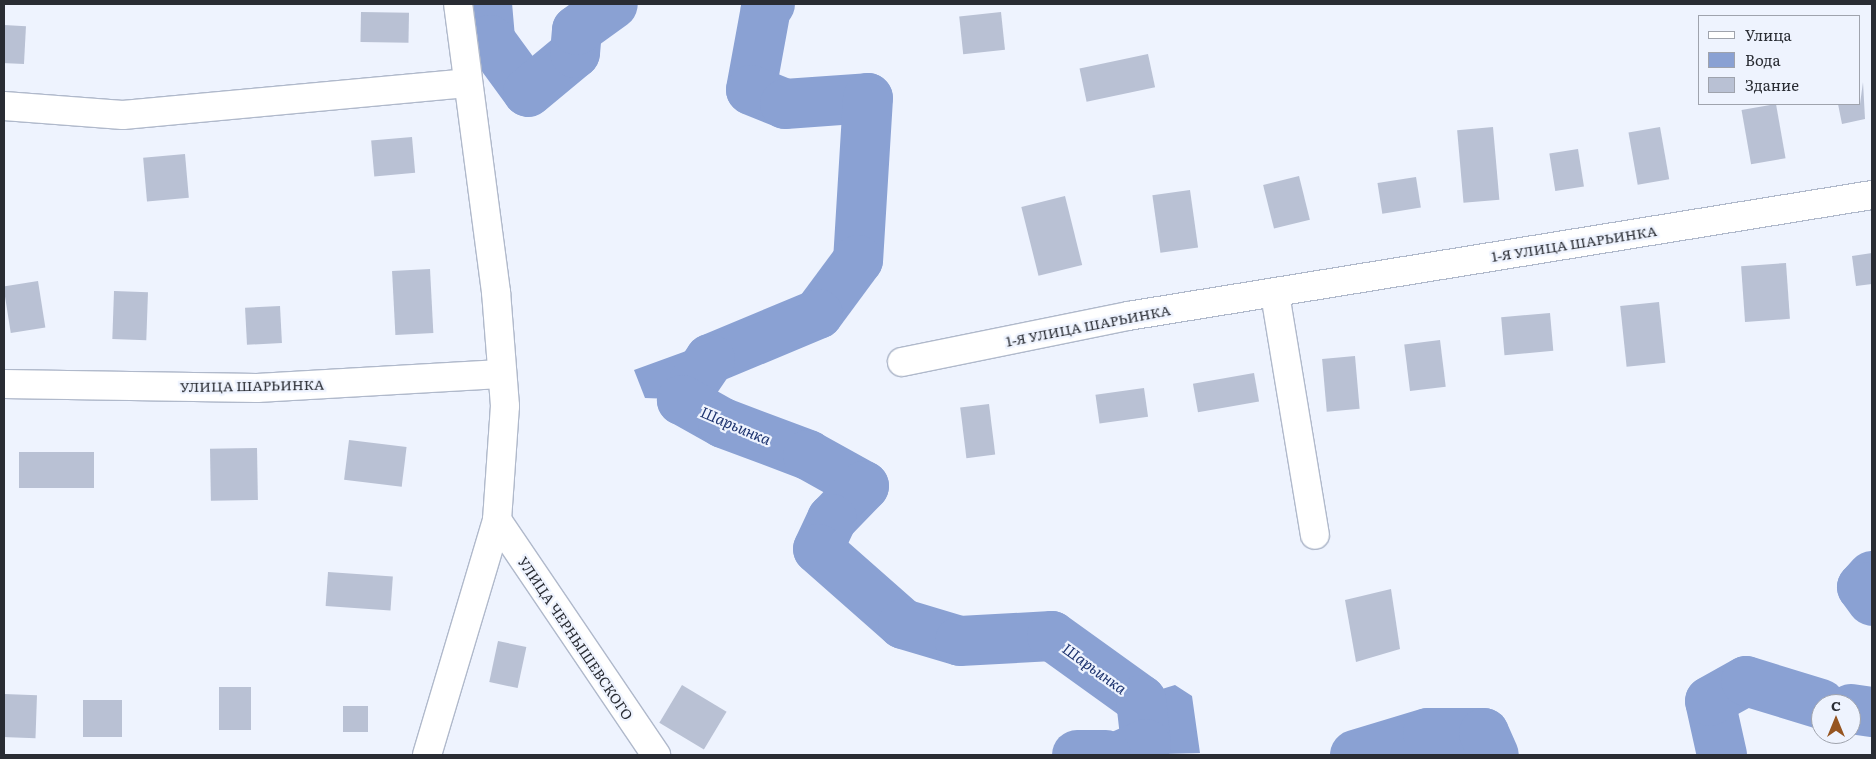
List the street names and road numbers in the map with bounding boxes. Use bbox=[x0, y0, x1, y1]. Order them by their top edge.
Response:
street label: 1-Я УЛИЦА ШАРЬИНКА bbox=[1490, 222, 1658, 264]
street label: 1-Я УЛИЦА ШАРЬИНКА bbox=[1004, 301, 1172, 349]
street label: УЛИЦА ШАРЬИНКА bbox=[180, 375, 324, 395]
street label: УЛИЦА ЧЕРНЫШЕВСКОГО bbox=[515, 553, 637, 723]

